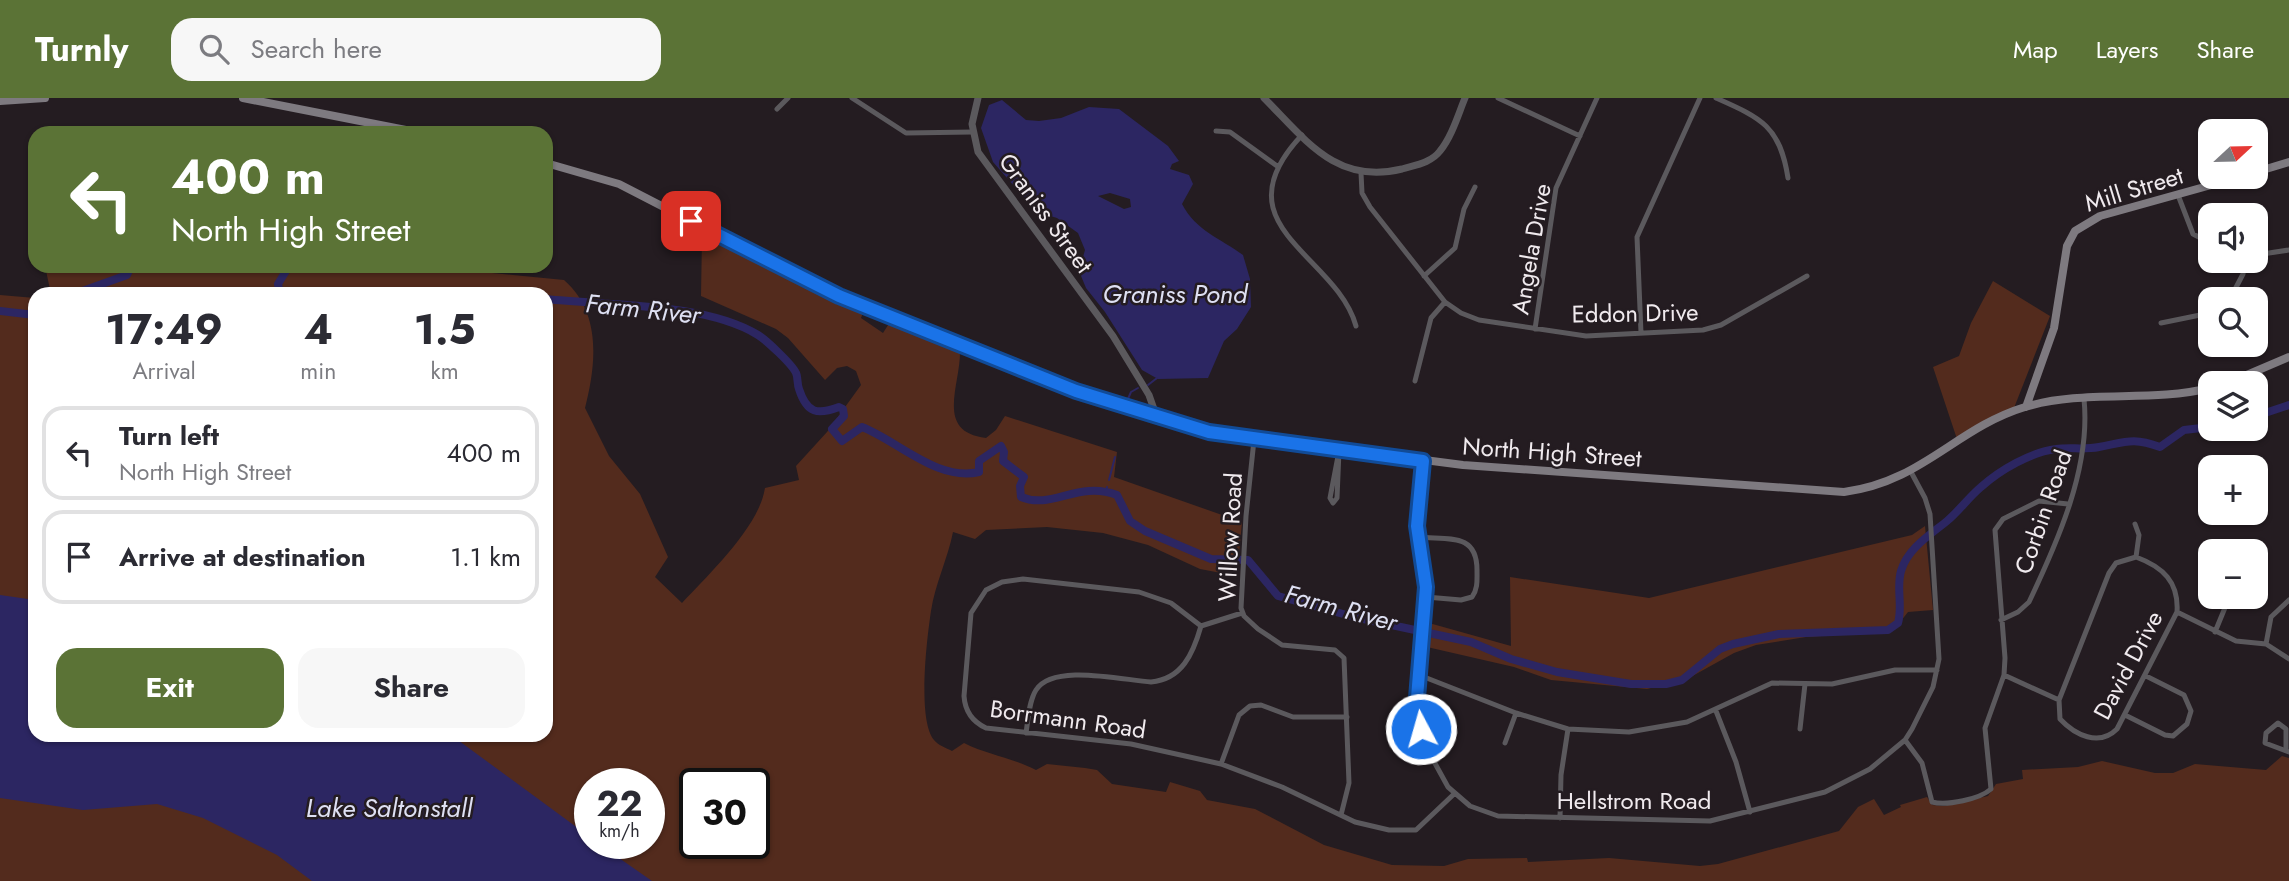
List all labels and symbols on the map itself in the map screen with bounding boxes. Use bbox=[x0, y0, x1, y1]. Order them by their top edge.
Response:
north arrow bbox=[2198, 119, 2268, 189]
street label: Graniss Street bbox=[990, 146, 1102, 281]
street label: Mill Street bbox=[2081, 157, 2188, 221]
street label: Angela Drive bbox=[1502, 181, 1560, 317]
pin bbox=[661, 191, 721, 251]
water label: Graniss Pond bbox=[1103, 275, 1249, 313]
water label: Farm River bbox=[584, 284, 704, 334]
street label: Eddon Drive bbox=[1571, 294, 1699, 332]
street label: North High Street bbox=[1461, 428, 1643, 476]
street label: Corbin Road bbox=[2005, 445, 2081, 579]
street label: Willow Road bbox=[1209, 472, 1251, 602]
water label: Farm River bbox=[1280, 575, 1403, 642]
street label: David Drive bbox=[2085, 604, 2171, 726]
street label: Borrmann Road bbox=[988, 691, 1148, 747]
position arrow bbox=[1384, 692, 1458, 766]
speed limit sign: 30 bbox=[679, 768, 770, 859]
street label: Hellstrom Road bbox=[1557, 783, 1711, 818]
water label: Lake Saltonstall bbox=[306, 789, 473, 827]

